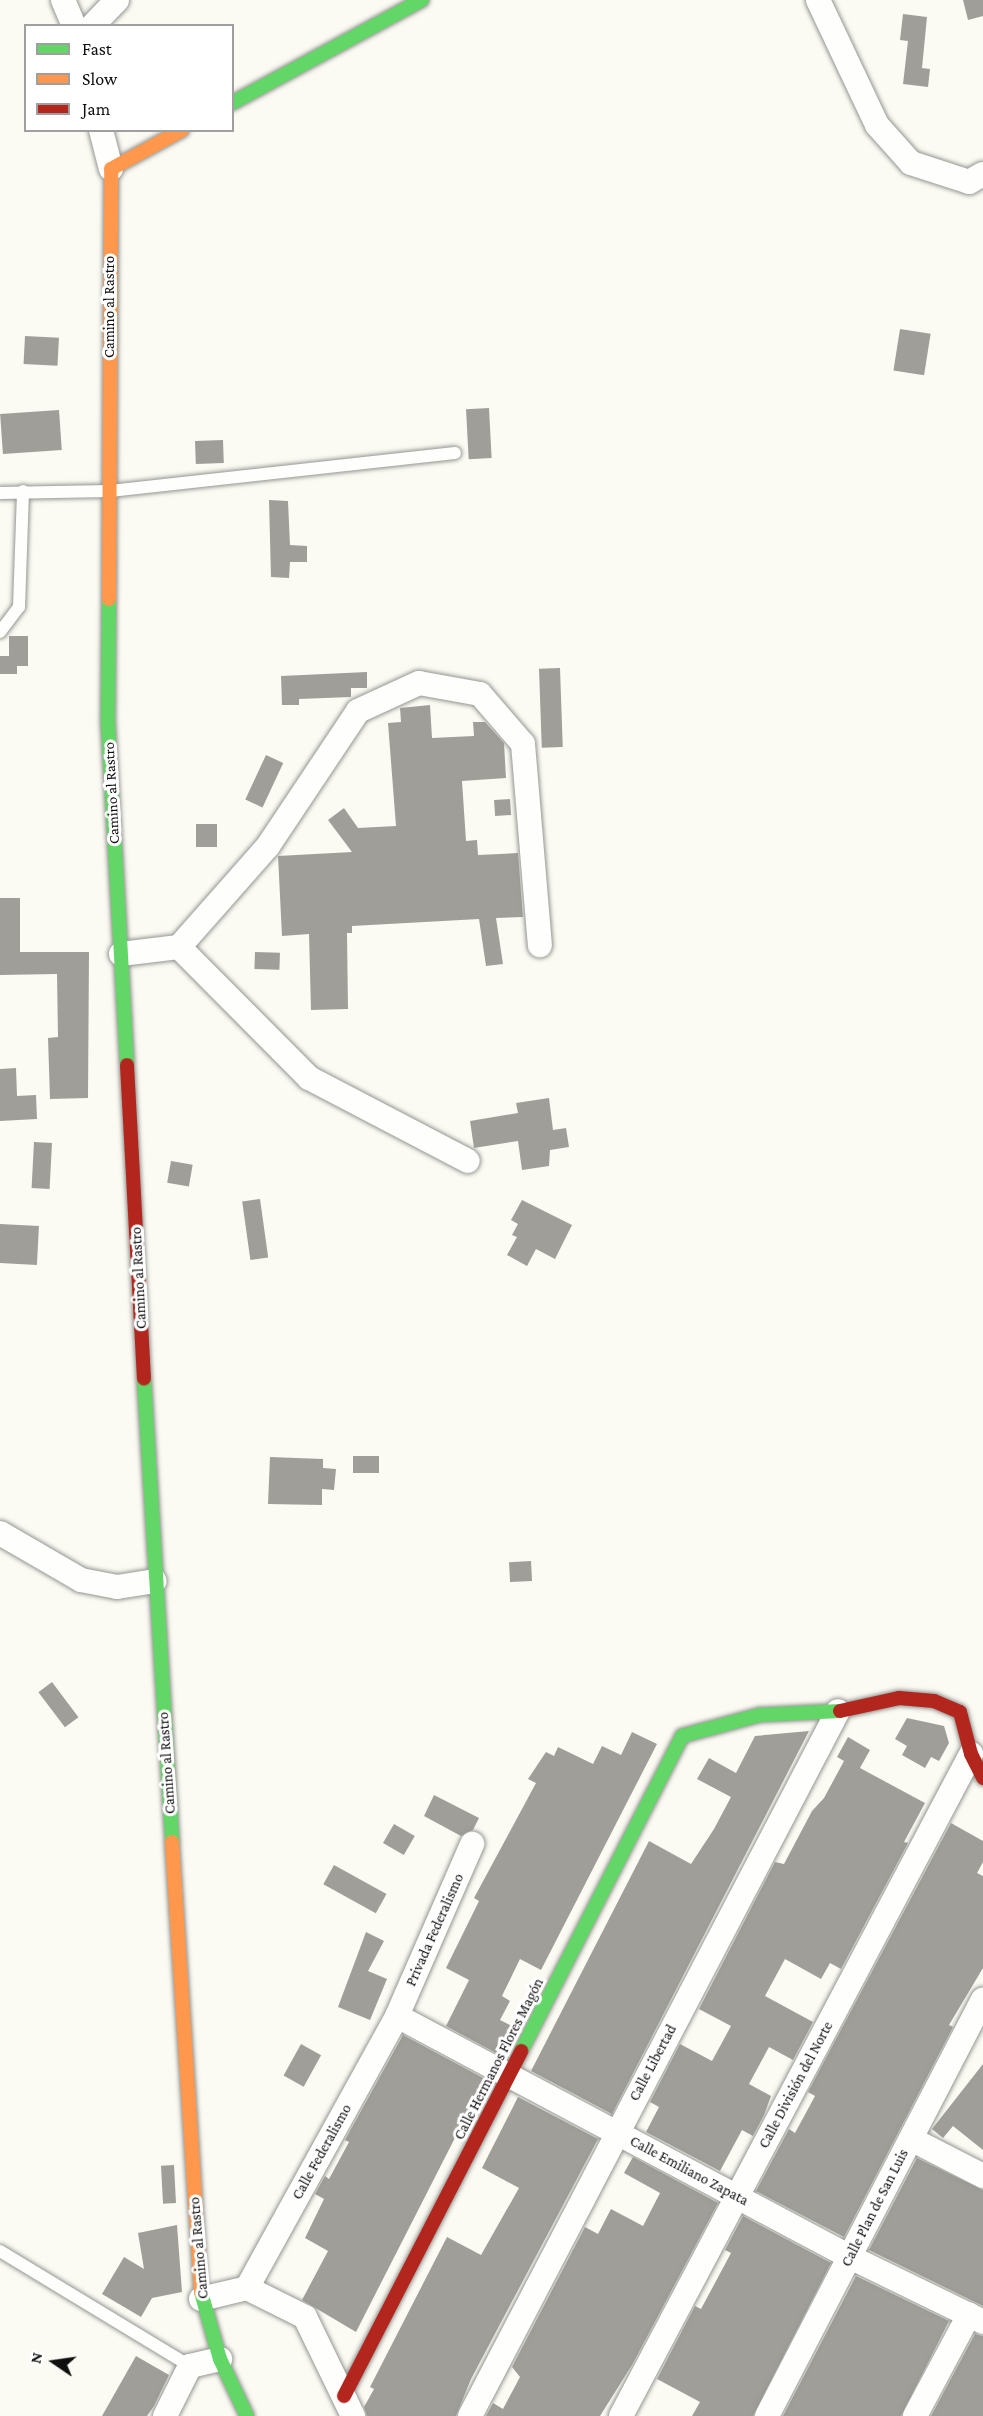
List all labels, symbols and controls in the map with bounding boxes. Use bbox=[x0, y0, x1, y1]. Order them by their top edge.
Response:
legend bbox=[24, 24, 234, 132]
text: Fast bbox=[82, 39, 112, 59]
text: Slow bbox=[82, 69, 117, 89]
text: Jam bbox=[82, 99, 110, 119]
street label: Camino al Rastro bbox=[101, 256, 119, 358]
street label: Camino al Rastro bbox=[100, 742, 124, 844]
street label: Camino al Rastro bbox=[127, 1227, 151, 1329]
street label: Camino al Rastro bbox=[154, 1711, 180, 1815]
street label: Privada Federalismo bbox=[402, 1871, 468, 1989]
street label: Calle Hermanos Flores Magón bbox=[450, 1975, 548, 2143]
street label: Calle División del Norte bbox=[755, 2018, 837, 2152]
street label: Calle Libertad bbox=[625, 2022, 681, 2104]
street label: Calle Federalismo bbox=[288, 2101, 356, 2203]
street label: Calle Emiliano Zapata bbox=[627, 2132, 751, 2210]
street label: Calle Plan de San Luis bbox=[838, 2146, 912, 2270]
street label: Camino al Rastro bbox=[186, 2196, 212, 2300]
north arrow bbox=[24, 2332, 84, 2392]
text: N bbox=[26, 2351, 45, 2365]

